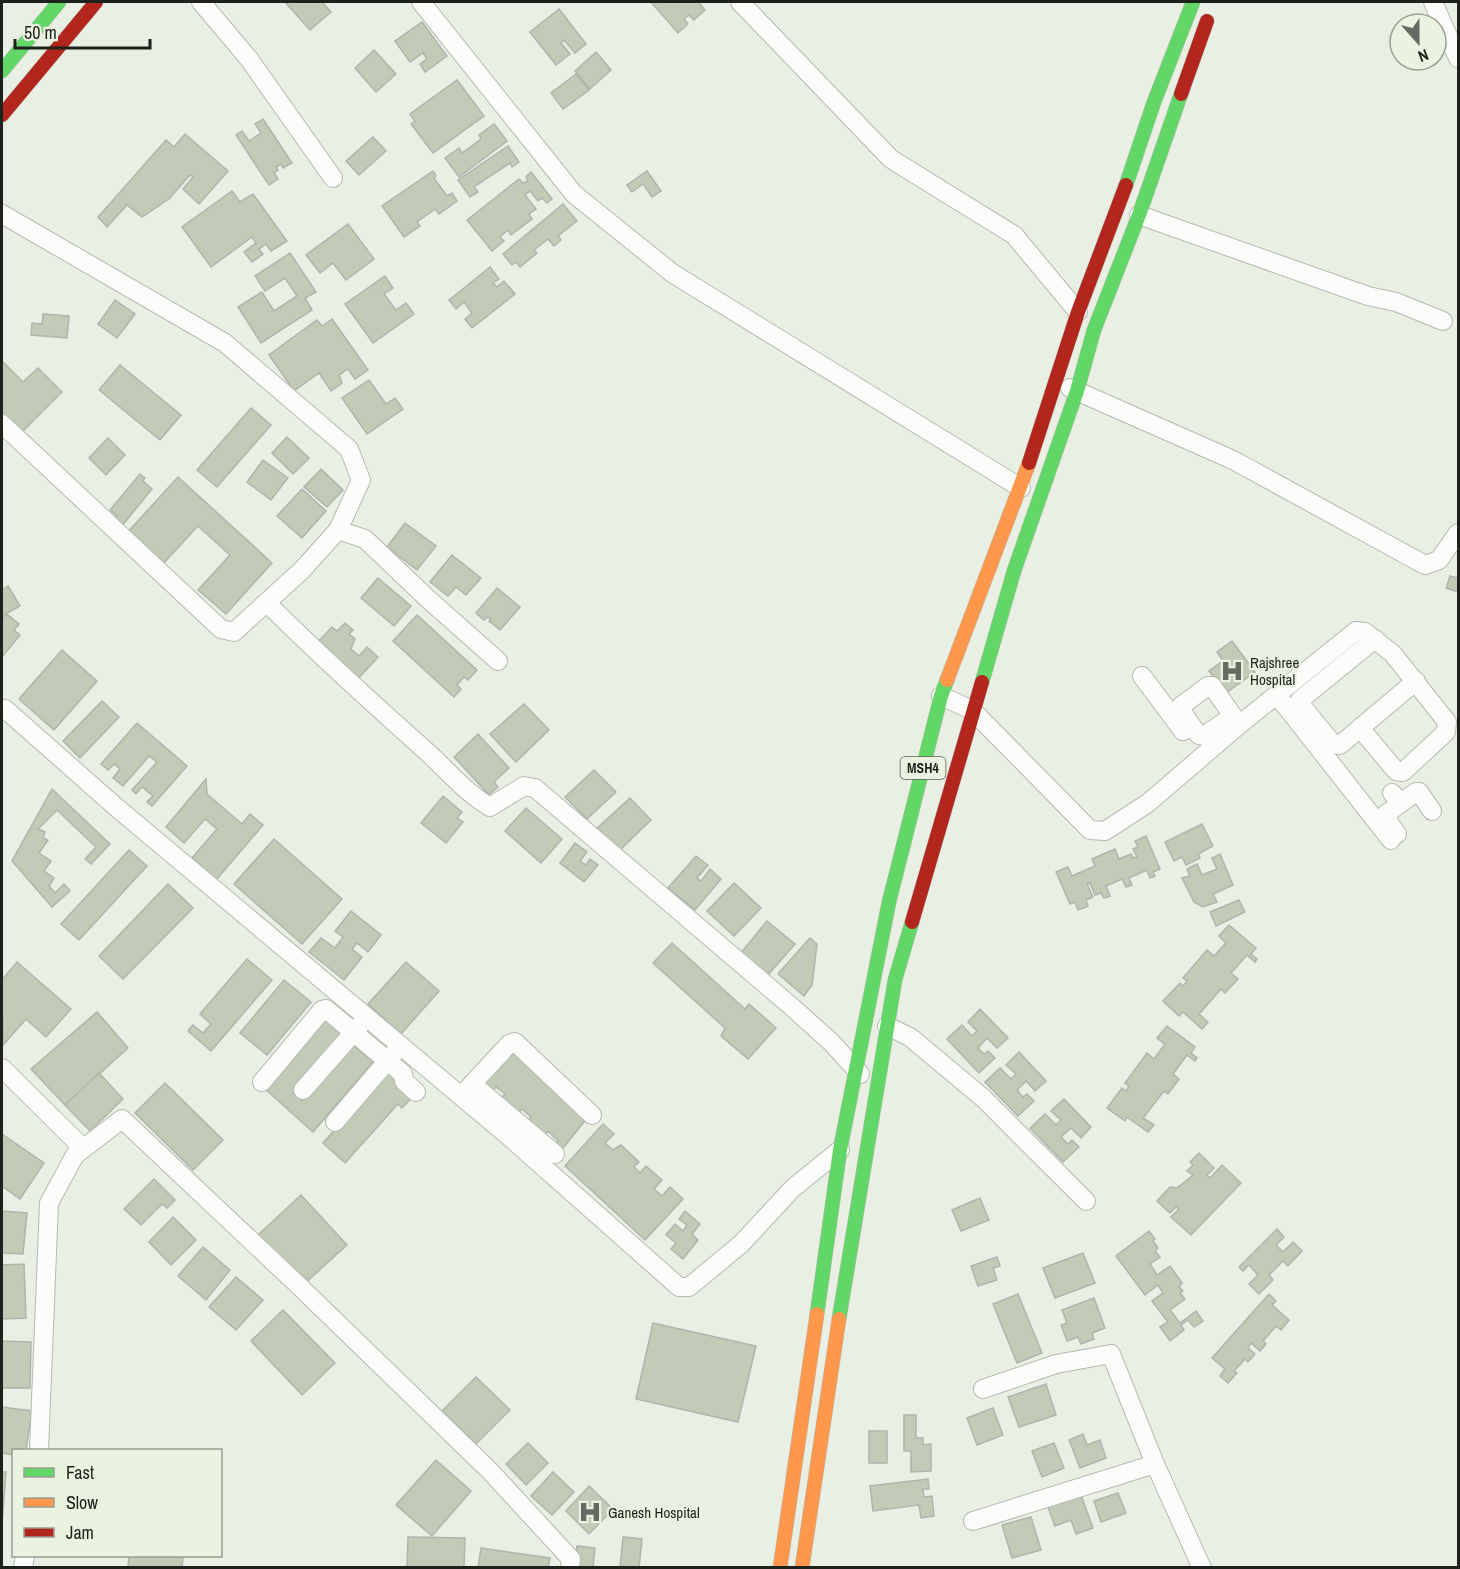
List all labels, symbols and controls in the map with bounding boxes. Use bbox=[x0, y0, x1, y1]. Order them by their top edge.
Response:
scale bar bbox=[15, 12, 150, 50]
north arrow bbox=[1388, 12, 1448, 72]
text: 50 m bbox=[24, 20, 57, 45]
text: N bbox=[1415, 44, 1432, 68]
place label: Rajshree Hospital bbox=[1250, 652, 1299, 690]
hospital icon: Rajshree Hospital bbox=[1219, 658, 1245, 684]
road number: MSH4 bbox=[900, 757, 946, 779]
legend bbox=[12, 1449, 222, 1557]
text: Fast bbox=[66, 1460, 94, 1485]
text: Slow bbox=[66, 1490, 98, 1515]
hospital icon: Ganesh Hospital bbox=[577, 1499, 603, 1525]
place label: Ganesh Hospital bbox=[608, 1502, 700, 1523]
text: Jam bbox=[66, 1520, 94, 1545]

